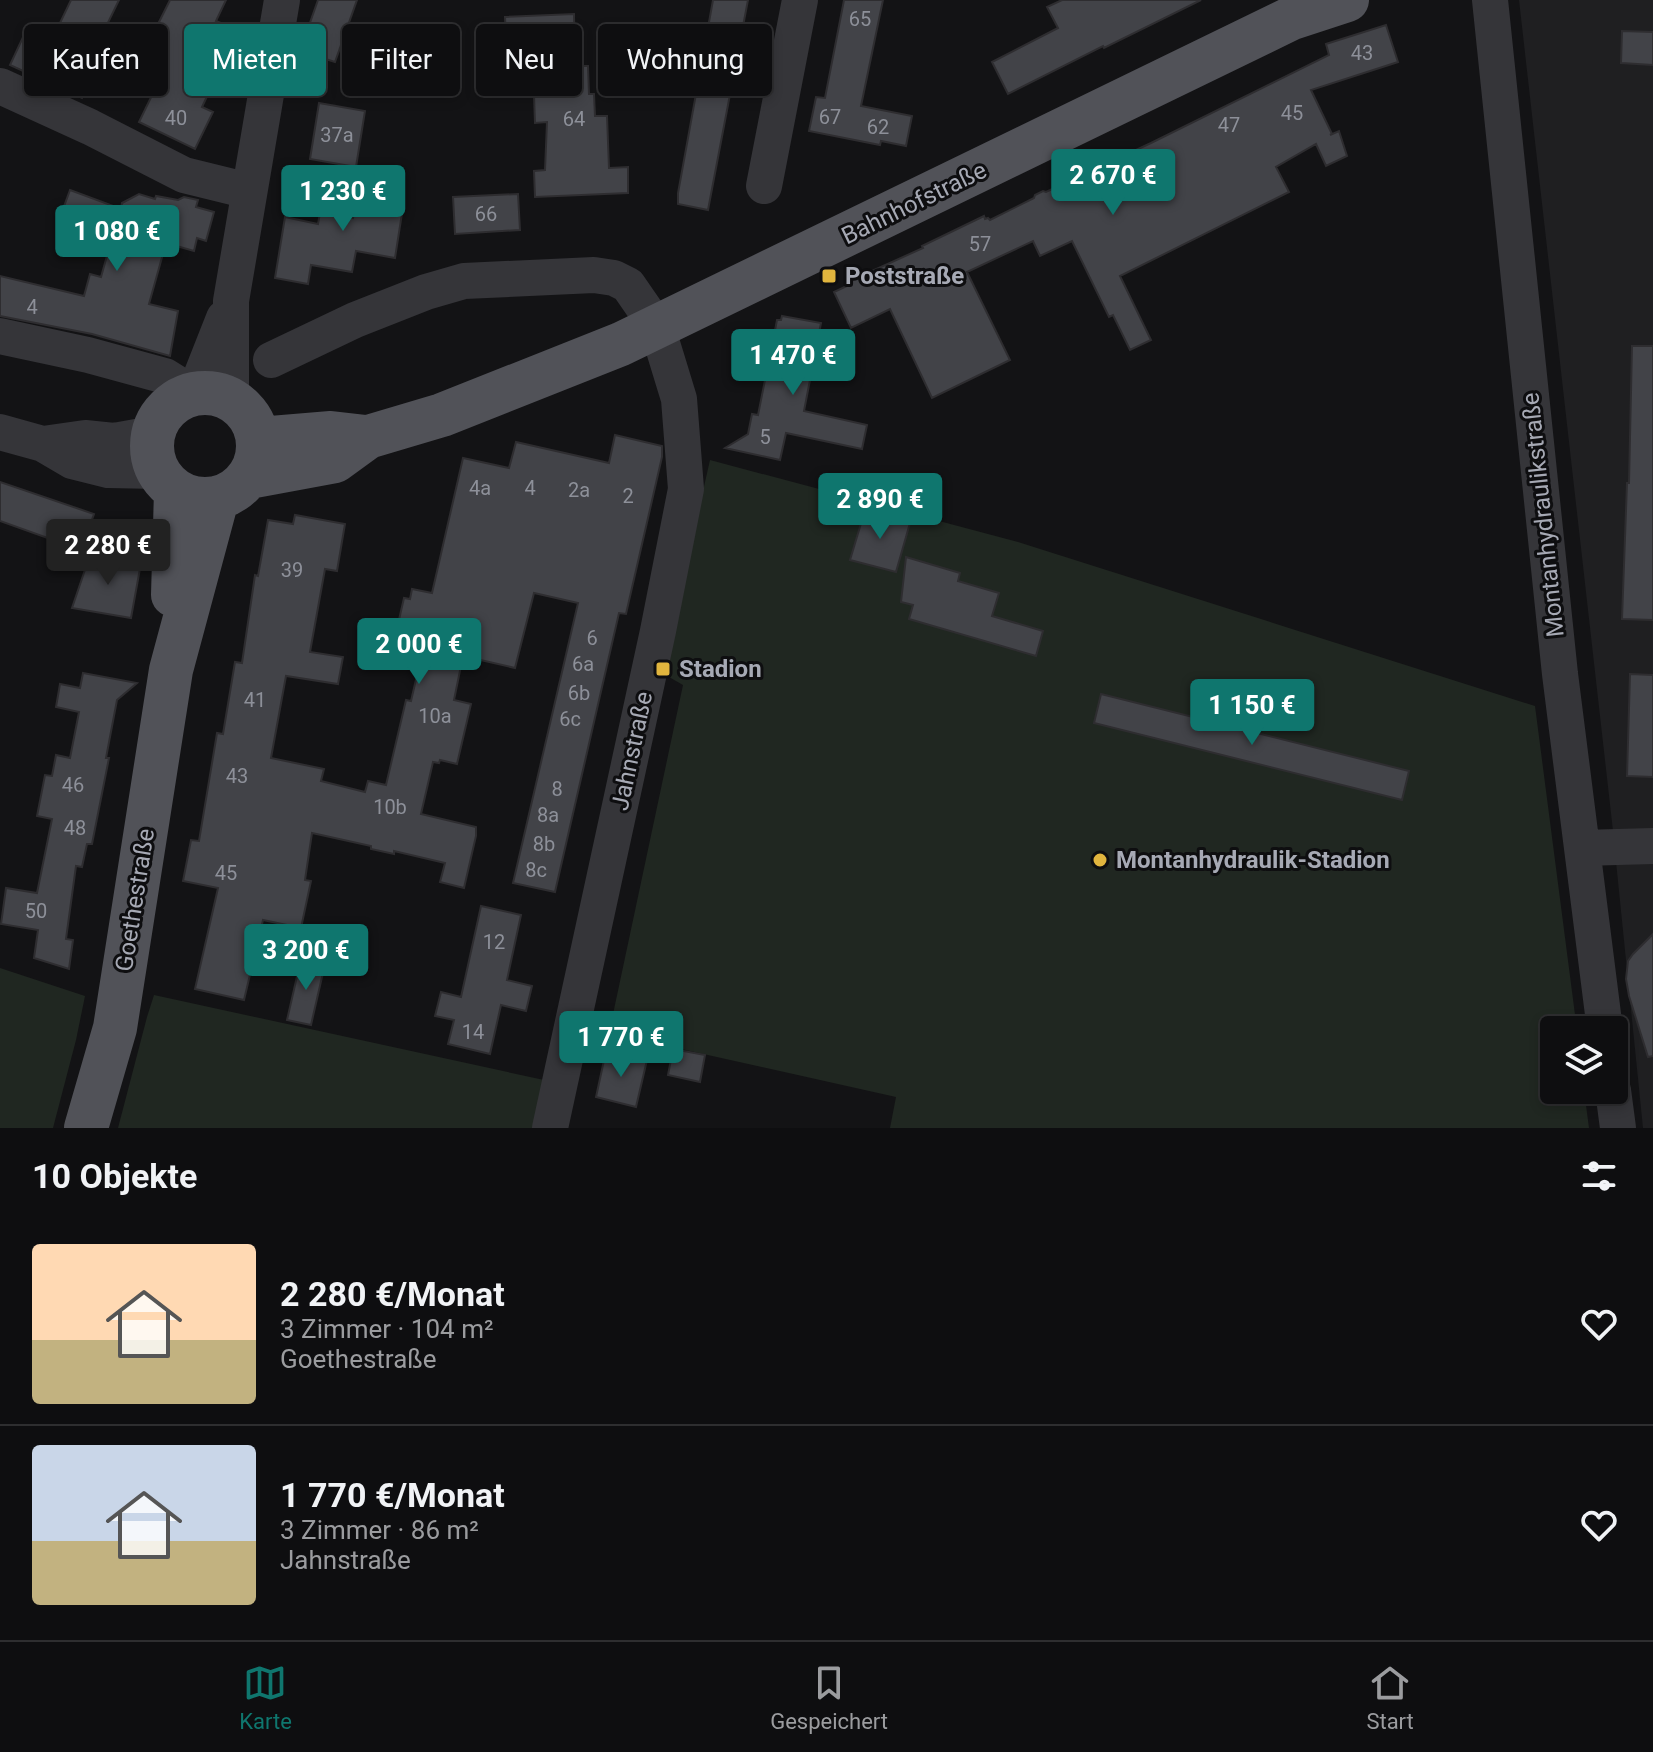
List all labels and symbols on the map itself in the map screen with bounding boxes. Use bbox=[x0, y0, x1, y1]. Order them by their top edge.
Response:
house number: 65 bbox=[849, 7, 871, 31]
house number: 43 bbox=[1351, 41, 1373, 65]
house number: 45 bbox=[1281, 101, 1303, 125]
house number: 67 bbox=[819, 105, 841, 129]
house number: 40 bbox=[165, 106, 187, 130]
house number: 64 bbox=[563, 107, 585, 131]
house number: 47 bbox=[1218, 113, 1240, 137]
house number: 62 bbox=[867, 115, 889, 139]
house number: 37a bbox=[320, 123, 354, 147]
pin: 2 670 € bbox=[1039, 149, 1187, 217]
street label: Bahnhofstraße bbox=[837, 156, 991, 250]
pin: 1 230 € bbox=[269, 165, 417, 233]
house number: 66 bbox=[475, 202, 497, 226]
pin: 1 080 € bbox=[43, 205, 191, 273]
house number: 57 bbox=[969, 232, 991, 256]
place label: Poststraße bbox=[845, 262, 964, 290]
marker: Poststraße bbox=[820, 267, 838, 285]
house number: 4 bbox=[26, 295, 38, 319]
pin: 1 470 € bbox=[719, 329, 867, 397]
street label: Montanhydraulikstraße bbox=[1516, 391, 1570, 639]
house number: 5 bbox=[759, 425, 771, 449]
pin: 2 890 € bbox=[806, 473, 954, 541]
house number: 4a bbox=[469, 476, 491, 500]
house number: 4 bbox=[524, 476, 536, 500]
house number: 2a bbox=[568, 478, 590, 502]
house number: 2 bbox=[622, 484, 634, 508]
pin: 2 280 € bbox=[34, 519, 182, 587]
house number: 39 bbox=[281, 558, 303, 582]
pin: 2 000 € bbox=[345, 618, 493, 686]
house number: 6 bbox=[586, 626, 598, 650]
house number: 6a bbox=[572, 652, 594, 676]
place label: Stadion bbox=[679, 655, 762, 683]
marker: Stadion bbox=[654, 660, 672, 678]
pin: 1 150 € bbox=[1178, 679, 1326, 747]
house number: 6b bbox=[568, 681, 590, 705]
house number: 41 bbox=[244, 688, 266, 712]
street label: Jahnstraße bbox=[606, 689, 658, 813]
house number: 10a bbox=[418, 704, 452, 728]
house number: 6c bbox=[559, 707, 581, 731]
house number: 43 bbox=[226, 764, 248, 788]
house number: 46 bbox=[62, 773, 84, 797]
house number: 8 bbox=[551, 777, 563, 801]
house number: 10b bbox=[373, 795, 407, 819]
house number: 8a bbox=[537, 803, 559, 827]
house number: 48 bbox=[64, 816, 86, 840]
street label: Goethestraße bbox=[110, 826, 160, 974]
house number: 8b bbox=[533, 832, 555, 856]
place label: Montanhydraulik-Stadion bbox=[1116, 846, 1390, 874]
marker: Montanhydraulik-Stadion bbox=[1091, 851, 1109, 869]
house number: 8c bbox=[525, 858, 547, 882]
house number: 45 bbox=[215, 861, 237, 885]
house number: 50 bbox=[25, 899, 47, 923]
pin: 3 200 € bbox=[232, 924, 380, 992]
house number: 12 bbox=[483, 930, 505, 954]
pin: 1 770 € bbox=[547, 1011, 695, 1079]
house number: 14 bbox=[462, 1020, 484, 1044]

